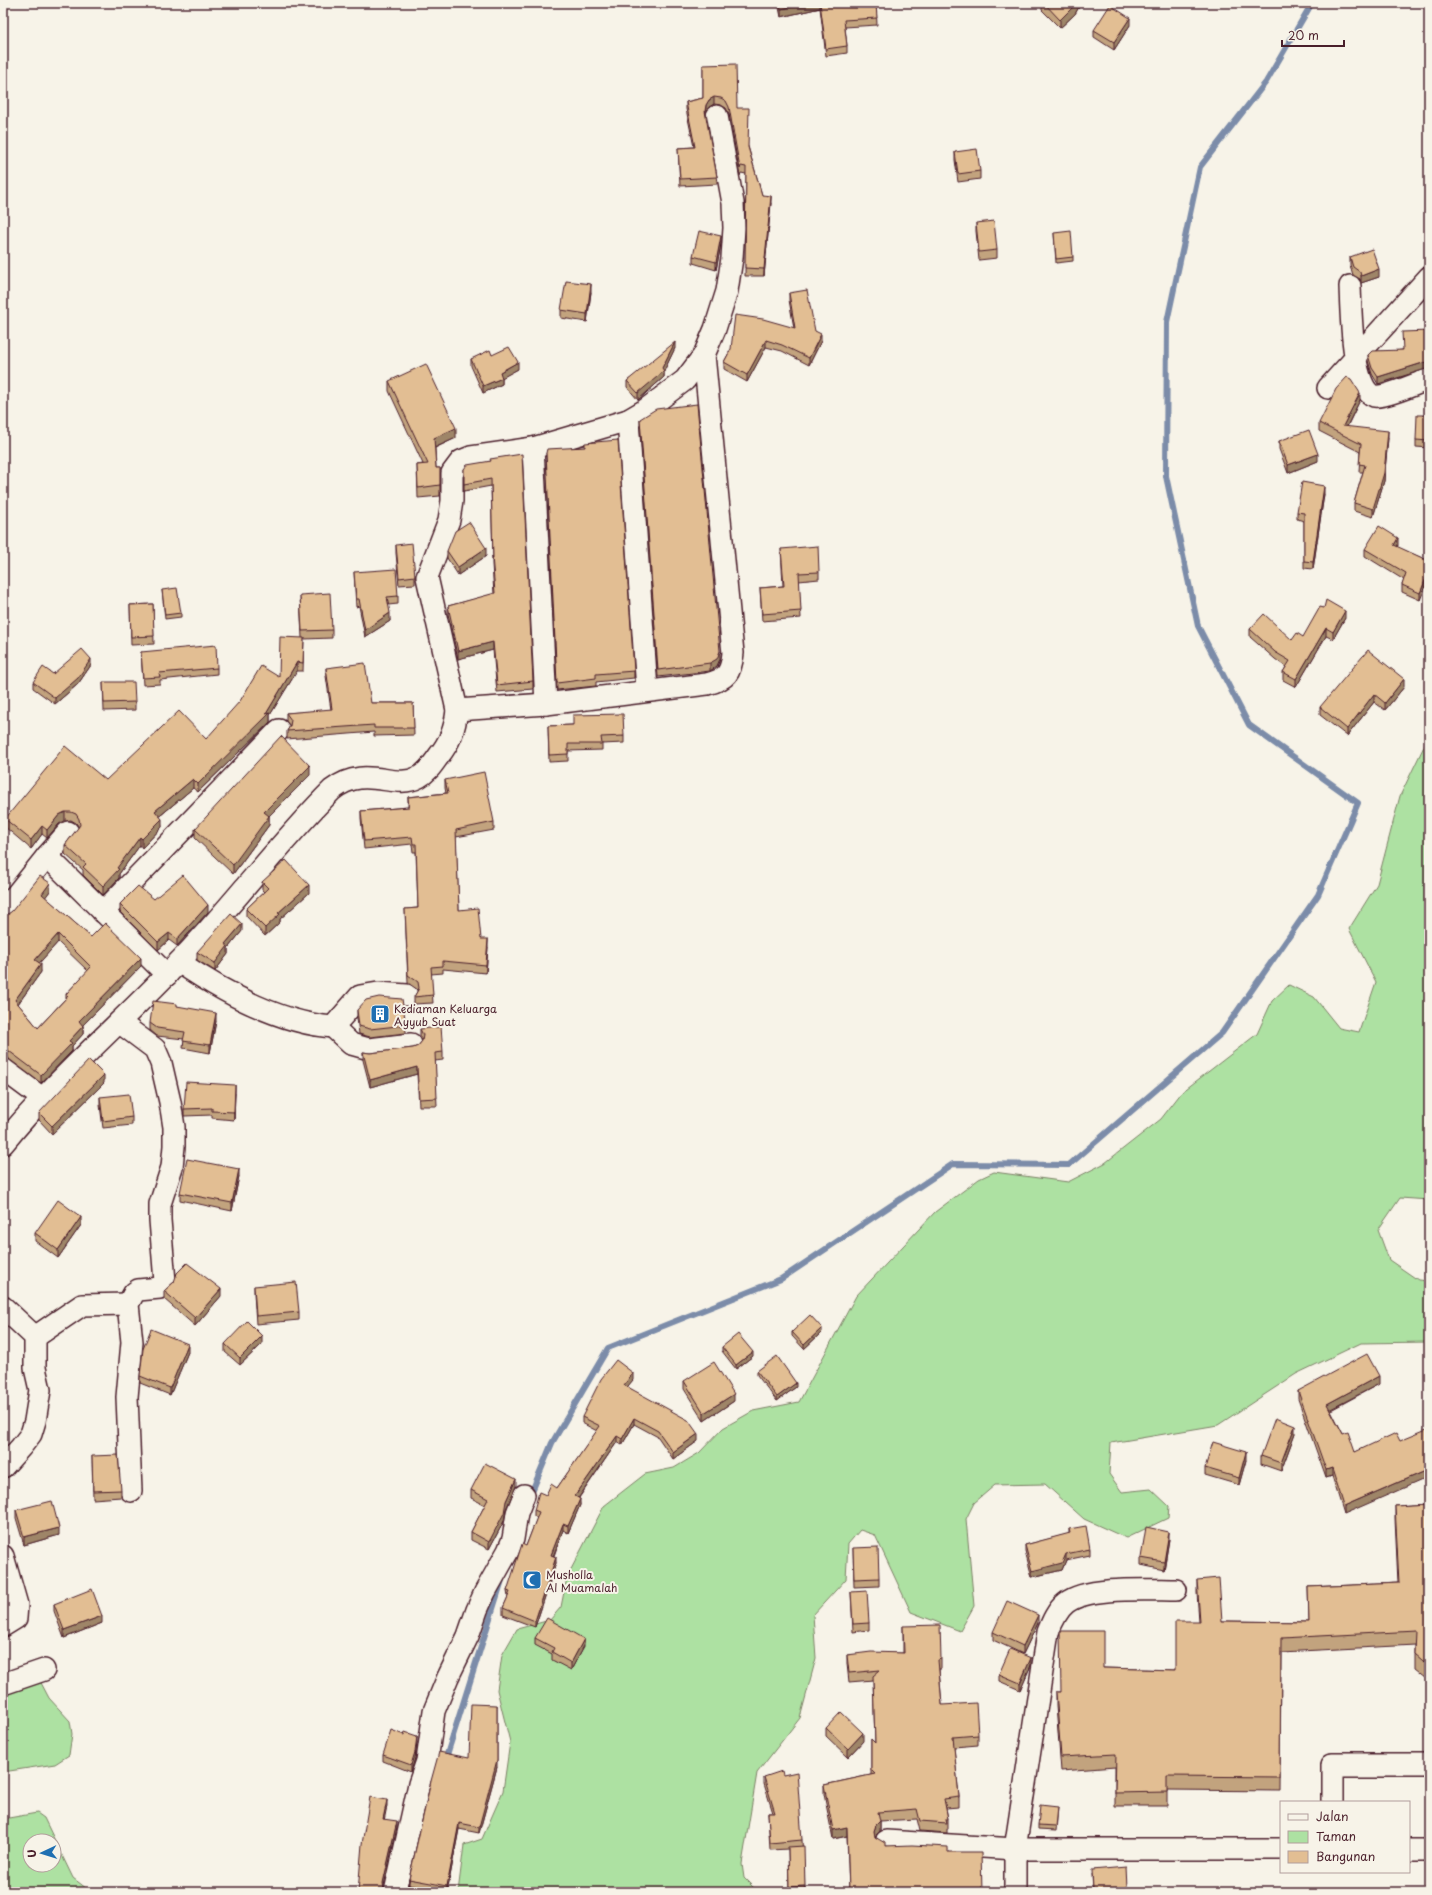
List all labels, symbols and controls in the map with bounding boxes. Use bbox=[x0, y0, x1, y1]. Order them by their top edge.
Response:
scale bar bbox=[1282, 22, 1344, 48]
text: 20 m bbox=[1288, 26, 1319, 44]
place label: Kediaman Keluarga Ayyub Suat bbox=[394, 1000, 497, 1030]
building icon: Kediaman Keluarga Ayyub Suat bbox=[369, 1003, 391, 1025]
place label: Musholla Al Muamalah bbox=[546, 1566, 618, 1596]
mosque icon: Musholla Al Muamalah bbox=[521, 1569, 543, 1591]
legend bbox=[1280, 1801, 1410, 1873]
text: Jalan bbox=[1316, 1807, 1349, 1825]
text: Taman bbox=[1316, 1827, 1356, 1845]
north arrow bbox=[22, 1833, 62, 1873]
text: Bangunan bbox=[1316, 1847, 1375, 1865]
text: U bbox=[23, 1849, 40, 1859]

